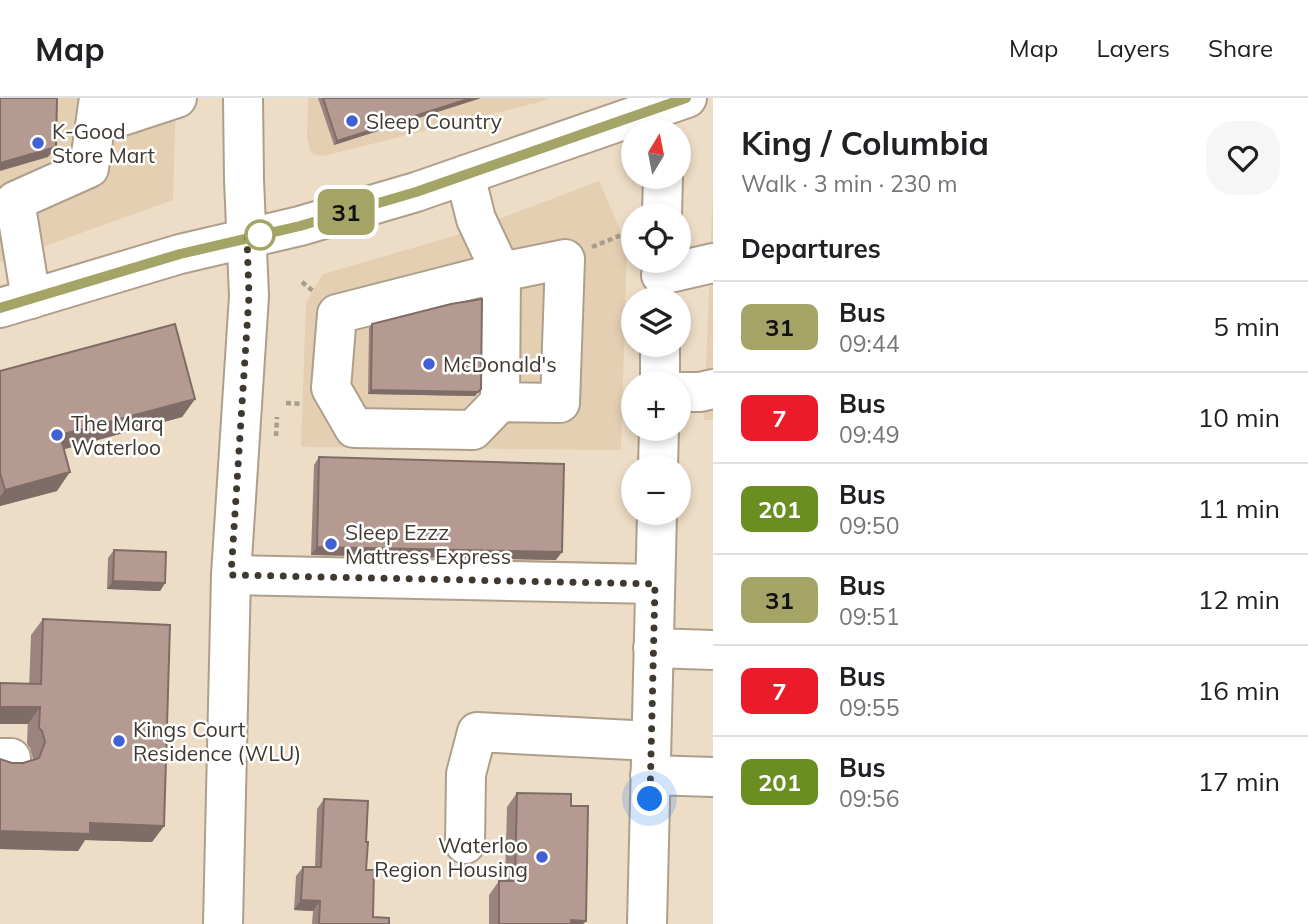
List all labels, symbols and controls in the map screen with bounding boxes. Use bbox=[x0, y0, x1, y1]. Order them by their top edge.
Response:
text: Map bbox=[35, 28, 105, 69]
text: Map bbox=[1009, 33, 1058, 63]
text: Layers bbox=[1096, 33, 1170, 63]
text: Share bbox=[1208, 33, 1273, 63]
place label: Sleep Country bbox=[366, 108, 502, 134]
marker: Sleep Country bbox=[344, 113, 360, 129]
place label: K-Good Store Mart bbox=[52, 118, 155, 168]
north arrow bbox=[621, 119, 691, 189]
map controls bbox=[621, 119, 691, 525]
button: heart bbox=[1206, 121, 1280, 195]
text: King / Columbia bbox=[741, 122, 989, 163]
marker: K-Good Store Mart bbox=[30, 135, 46, 151]
text: Walk · 3 min · 230 m bbox=[741, 169, 958, 198]
line badge: 31 bbox=[314, 189, 378, 235]
text: 31 bbox=[332, 197, 360, 227]
button: locate bbox=[621, 203, 691, 273]
unlabelled marker bbox=[245, 220, 275, 250]
text: Departures bbox=[741, 232, 881, 265]
button: layers bbox=[621, 287, 691, 357]
text: Bus bbox=[839, 296, 885, 329]
text: 5 min bbox=[1213, 310, 1280, 343]
text: 31 bbox=[765, 312, 794, 342]
text: 09:44 bbox=[839, 329, 899, 358]
place label: McDonald's bbox=[443, 351, 557, 377]
marker: McDonald's bbox=[421, 356, 437, 372]
button: + bbox=[621, 371, 691, 441]
text: Bus bbox=[839, 387, 885, 420]
text: 10 min bbox=[1198, 401, 1280, 434]
text: 7 bbox=[772, 403, 787, 433]
place label: The Marq Waterloo bbox=[71, 410, 164, 460]
text: 09:49 bbox=[839, 420, 899, 449]
marker: The Marq Waterloo bbox=[49, 427, 65, 443]
button: − bbox=[621, 455, 691, 525]
text: Bus bbox=[839, 478, 885, 511]
text: 11 min bbox=[1198, 492, 1280, 525]
text: 201 bbox=[758, 494, 801, 524]
text: 09:50 bbox=[839, 511, 899, 540]
place label: Sleep Ezzz Mattress Express bbox=[345, 519, 511, 569]
marker: Sleep Ezzz Mattress Express bbox=[323, 536, 339, 552]
text: Bus bbox=[839, 569, 885, 602]
text: 12 min bbox=[1198, 583, 1280, 616]
text: 31 bbox=[765, 585, 794, 615]
text: 09:51 bbox=[839, 602, 899, 631]
text: Bus bbox=[839, 660, 885, 693]
text: 16 min bbox=[1198, 674, 1280, 707]
text: 7 bbox=[772, 676, 787, 706]
text: 09:55 bbox=[839, 693, 899, 722]
place label: Kings Court Residence (WLU) bbox=[133, 716, 301, 766]
marker: Kings Court Residence (WLU) bbox=[111, 733, 127, 749]
text: Bus bbox=[839, 751, 885, 784]
text: 17 min bbox=[1198, 765, 1280, 798]
text: 201 bbox=[758, 767, 801, 797]
your location bbox=[632, 781, 667, 816]
text: 09:56 bbox=[839, 784, 899, 813]
place label: Waterloo Region Housing bbox=[374, 832, 528, 882]
marker: Waterloo Region Housing bbox=[534, 849, 550, 865]

